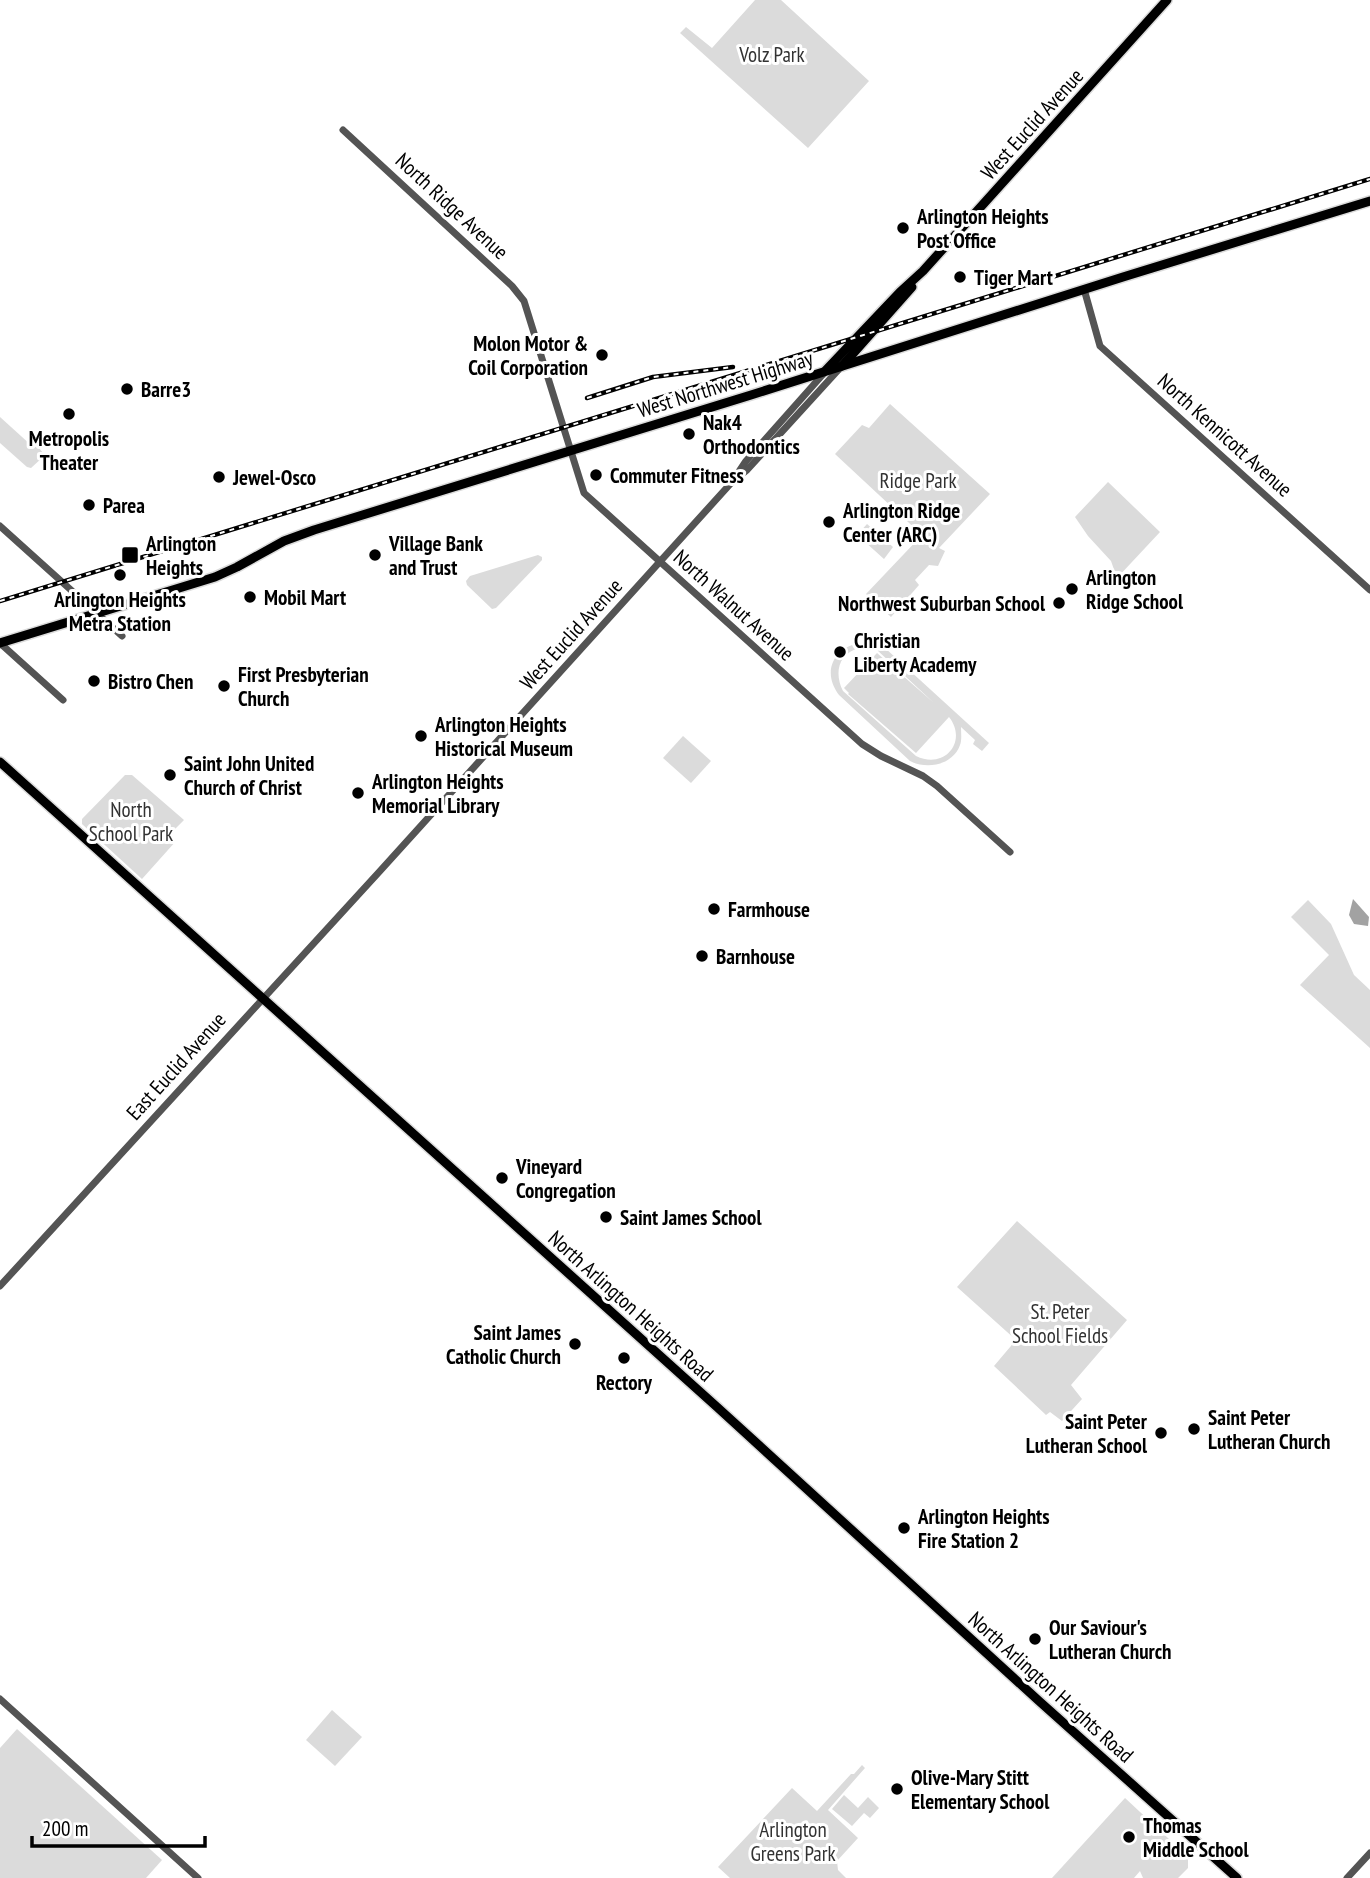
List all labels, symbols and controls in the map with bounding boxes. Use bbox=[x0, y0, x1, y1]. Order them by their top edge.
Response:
park label: Volz Park bbox=[738, 41, 805, 68]
street label: West Euclid Avenue bbox=[975, 63, 1089, 185]
street label: North Ridge Avenue bbox=[390, 147, 514, 265]
place label: Arlington Heights Post Office bbox=[916, 203, 1049, 254]
marker: Arlington Heights Post Office bbox=[895, 220, 911, 236]
place label: Tiger Mart bbox=[974, 264, 1053, 291]
marker: Tiger Mart bbox=[952, 269, 968, 285]
place label: Molon Motor & Coil Corporation bbox=[468, 330, 588, 381]
street label: West Northwest Highway bbox=[634, 344, 816, 424]
marker: Molon Motor & Coil Corporation bbox=[594, 347, 610, 363]
street label: North Kennicott Avenue bbox=[1152, 367, 1298, 503]
place label: Barre3 bbox=[141, 376, 191, 403]
marker: Barre3 bbox=[119, 381, 135, 397]
marker: Metropolis Theater bbox=[61, 406, 77, 422]
place label: Nak4 Orthodontics bbox=[703, 409, 800, 460]
place label: Metropolis Theater bbox=[29, 425, 109, 476]
marker: Nak4 Orthodontics bbox=[681, 426, 697, 442]
place label: Commuter Fitness bbox=[610, 462, 744, 489]
place label: Jewel-Osco bbox=[232, 464, 316, 491]
marker: Commuter Fitness bbox=[588, 467, 604, 483]
park label: Ridge Park bbox=[879, 467, 957, 494]
marker: Jewel-Osco bbox=[211, 469, 227, 485]
place label: Parea bbox=[103, 492, 145, 519]
marker: Parea bbox=[81, 497, 97, 513]
place label: Arlington Ridge Center (ARC) bbox=[842, 497, 960, 548]
marker: Arlington Ridge Center (ARC) bbox=[821, 514, 837, 530]
place label: Arlington Heights bbox=[145, 530, 216, 581]
place label: Village Bank and Trust bbox=[388, 530, 483, 581]
street label: North Walnut Avenue bbox=[668, 544, 800, 666]
marker: Arlington Heights bbox=[120, 545, 140, 565]
marker: Village Bank and Trust bbox=[367, 547, 383, 563]
place label: Arlington Ridge School bbox=[1085, 564, 1184, 615]
marker: Arlington Heights Metra Station bbox=[112, 567, 128, 583]
street label: West Euclid Avenue bbox=[514, 573, 628, 695]
marker: Arlington Ridge School bbox=[1064, 581, 1080, 597]
place label: Mobil Mart bbox=[264, 584, 346, 611]
place label: Arlington Heights Metra Station bbox=[53, 586, 186, 637]
marker: Mobil Mart bbox=[242, 589, 258, 605]
place label: Northwest Suburban School bbox=[838, 590, 1046, 617]
marker: Northwest Suburban School bbox=[1051, 595, 1067, 611]
place label: Christian Liberty Academy bbox=[854, 627, 977, 678]
marker: Christian Liberty Academy bbox=[832, 644, 848, 660]
place label: First Presbyterian Church bbox=[238, 661, 369, 712]
place label: Bistro Chen bbox=[108, 668, 193, 695]
marker: Bistro Chen bbox=[86, 673, 102, 689]
marker: First Presbyterian Church bbox=[216, 678, 232, 694]
place label: Arlington Heights Historical Museum bbox=[434, 711, 573, 762]
marker: Arlington Heights Historical Museum bbox=[413, 728, 429, 744]
place label: Saint John United Church of Christ bbox=[184, 750, 314, 801]
marker: Saint John United Church of Christ bbox=[162, 767, 178, 783]
place label: Arlington Heights Memorial Library bbox=[371, 768, 504, 819]
marker: Arlington Heights Memorial Library bbox=[350, 785, 366, 801]
park label: North School Park bbox=[89, 796, 173, 847]
place label: Farmhouse bbox=[728, 896, 810, 923]
marker: Farmhouse bbox=[706, 901, 722, 917]
place label: Barnhouse bbox=[716, 943, 795, 970]
marker: Barnhouse bbox=[694, 948, 710, 964]
street label: East Euclid Avenue bbox=[121, 1006, 231, 1126]
place label: Vineyard Congregation bbox=[515, 1153, 616, 1204]
marker: Vineyard Congregation bbox=[494, 1170, 510, 1186]
place label: Saint James School bbox=[620, 1204, 762, 1231]
marker: Saint James School bbox=[598, 1209, 614, 1225]
street label: North Arlington Heights Road bbox=[543, 1225, 719, 1387]
park label: St. Peter School Fields bbox=[1012, 1298, 1108, 1349]
place label: Saint James Catholic Church bbox=[446, 1319, 561, 1370]
marker: Saint James Catholic Church bbox=[567, 1336, 583, 1352]
marker: Rectory bbox=[616, 1350, 632, 1366]
place label: Rectory bbox=[596, 1369, 653, 1396]
place label: Saint Peter Lutheran Church bbox=[1208, 1404, 1330, 1455]
place label: Saint Peter Lutheran School bbox=[1026, 1408, 1148, 1459]
marker: Saint Peter Lutheran Church bbox=[1186, 1421, 1202, 1437]
marker: Saint Peter Lutheran School bbox=[1153, 1425, 1169, 1441]
place label: Arlington Heights Fire Station 2 bbox=[917, 1503, 1050, 1554]
marker: Arlington Heights Fire Station 2 bbox=[896, 1520, 912, 1536]
street label: North Arlington Heights Road bbox=[963, 1606, 1139, 1768]
place label: Our Saviour's Lutheran Church bbox=[1049, 1614, 1171, 1665]
marker: Our Saviour's Lutheran Church bbox=[1027, 1631, 1043, 1647]
place label: Olive-Mary Stitt Elementary School bbox=[911, 1764, 1050, 1815]
marker: Olive-Mary Stitt Elementary School bbox=[889, 1781, 905, 1797]
scale bar bbox=[32, 1804, 205, 1848]
place label: Thomas Middle School bbox=[1143, 1812, 1249, 1863]
text: 200 m bbox=[42, 1815, 88, 1842]
park label: Arlington Greens Park bbox=[750, 1816, 836, 1867]
marker: Thomas Middle School bbox=[1121, 1829, 1137, 1845]

